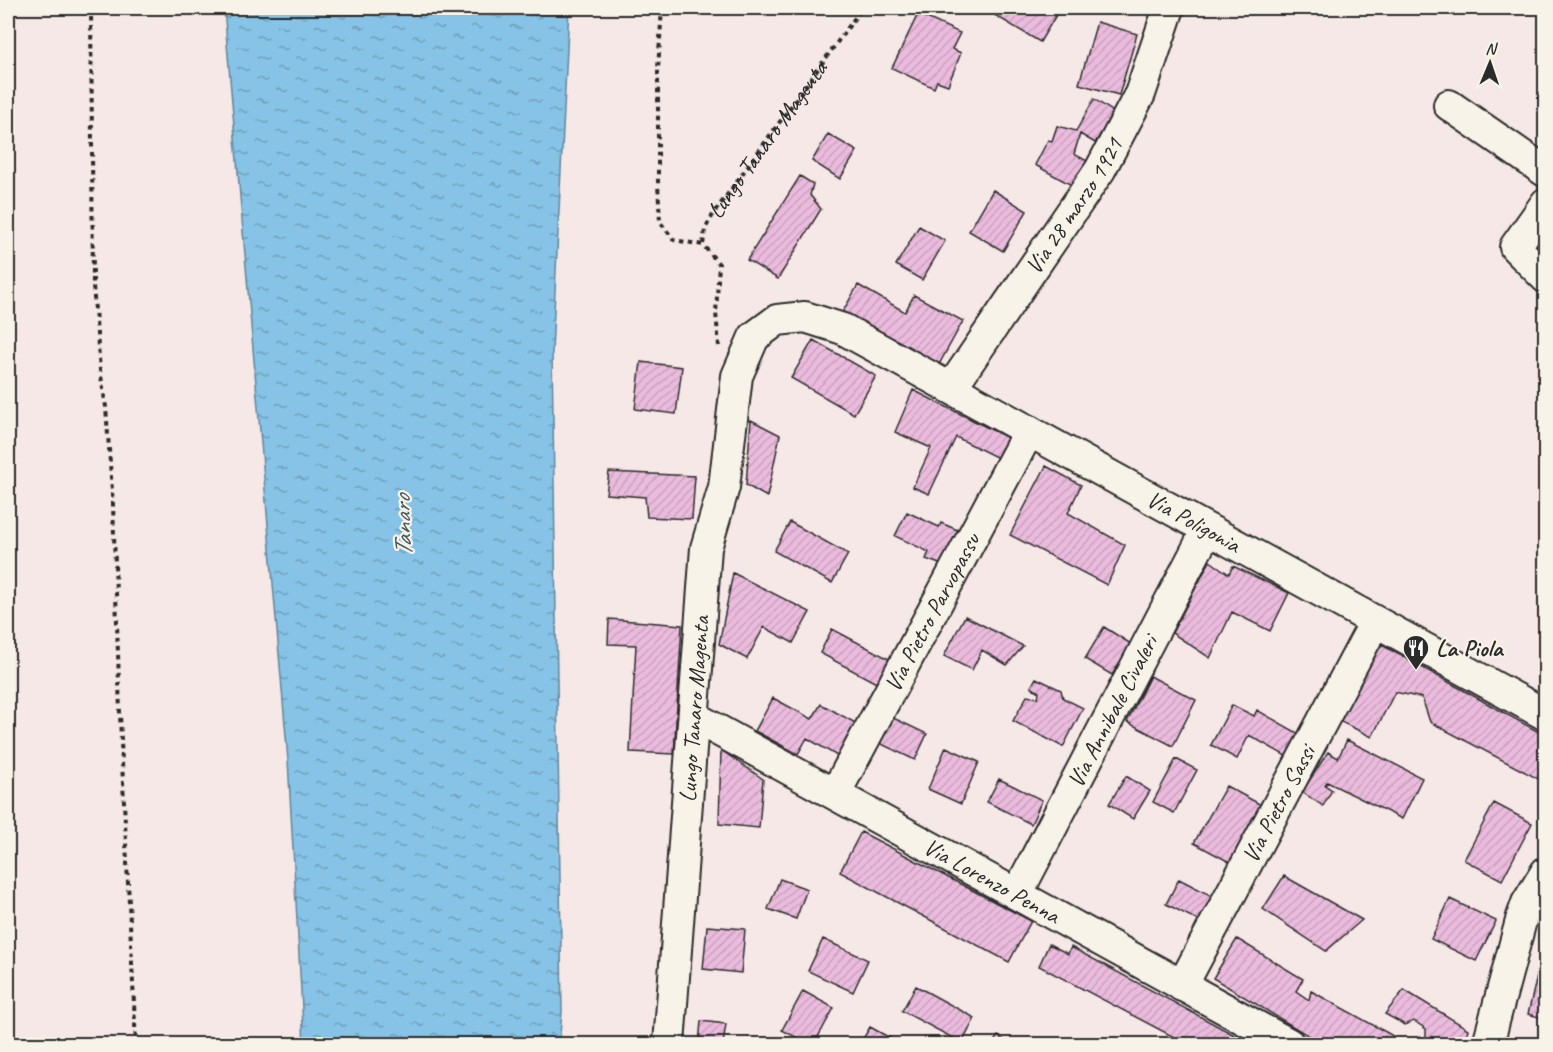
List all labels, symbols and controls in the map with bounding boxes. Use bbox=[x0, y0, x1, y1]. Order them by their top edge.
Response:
north arrow bbox=[1460, 33, 1520, 93]
text: N bbox=[1485, 39, 1499, 59]
street label: Lungo Tanaro Magenta bbox=[700, 54, 834, 224]
street label: Via 28 marzo 1921 bbox=[1019, 132, 1130, 280]
street label: Via Poligonia bbox=[1142, 484, 1247, 560]
water label: Tanaro bbox=[385, 491, 420, 557]
street label: Via Pietro Parvopassu bbox=[878, 526, 988, 697]
street label: Lungo Tanaro Magenta bbox=[672, 614, 716, 803]
street label: Via Annibale Civaleri bbox=[1060, 627, 1166, 793]
restaurant icon: La Piola bbox=[1401, 633, 1431, 671]
place label: La Piola bbox=[1436, 633, 1505, 663]
street label: Via Pietro Sassi bbox=[1235, 738, 1323, 868]
street label: Via Lorenzo Penna bbox=[919, 831, 1067, 931]

